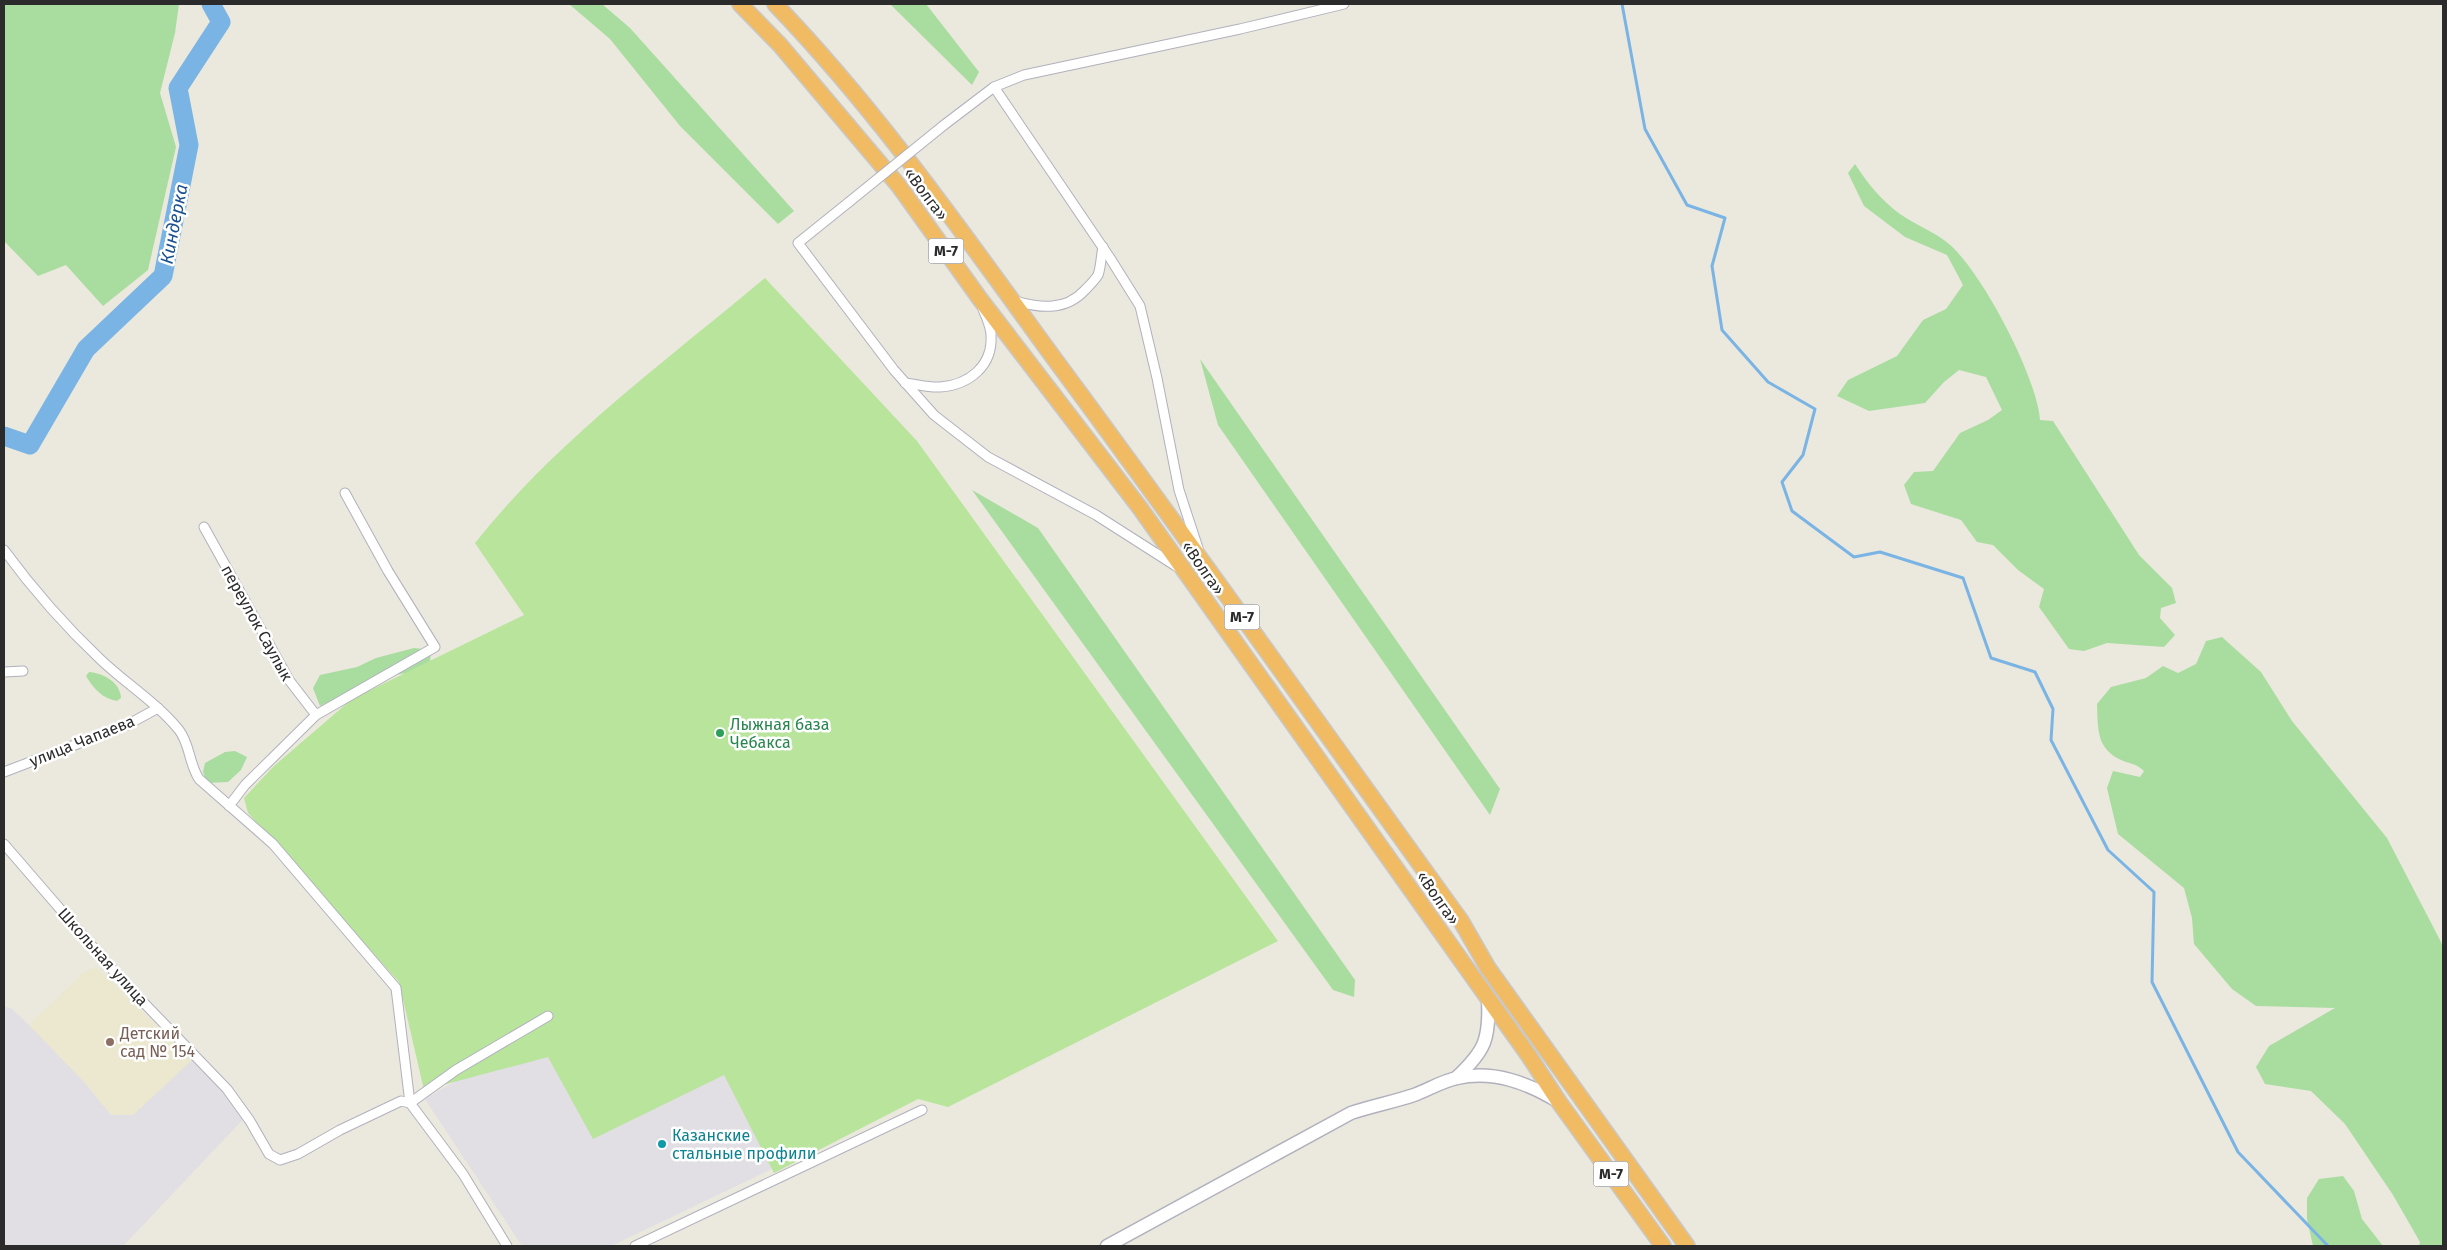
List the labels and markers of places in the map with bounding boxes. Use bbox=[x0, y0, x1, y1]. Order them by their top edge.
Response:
place label: Лыжная база Чебакса bbox=[730, 715, 829, 752]
marker: Лыжная база Чебакса bbox=[714, 727, 726, 739]
place label: Детский сад № 154 bbox=[119, 1024, 195, 1061]
marker: Детский сад № 154 bbox=[104, 1036, 116, 1048]
place label: Казанские стальные профили bbox=[672, 1126, 816, 1163]
marker: Казанские стальные профили bbox=[656, 1138, 668, 1150]

